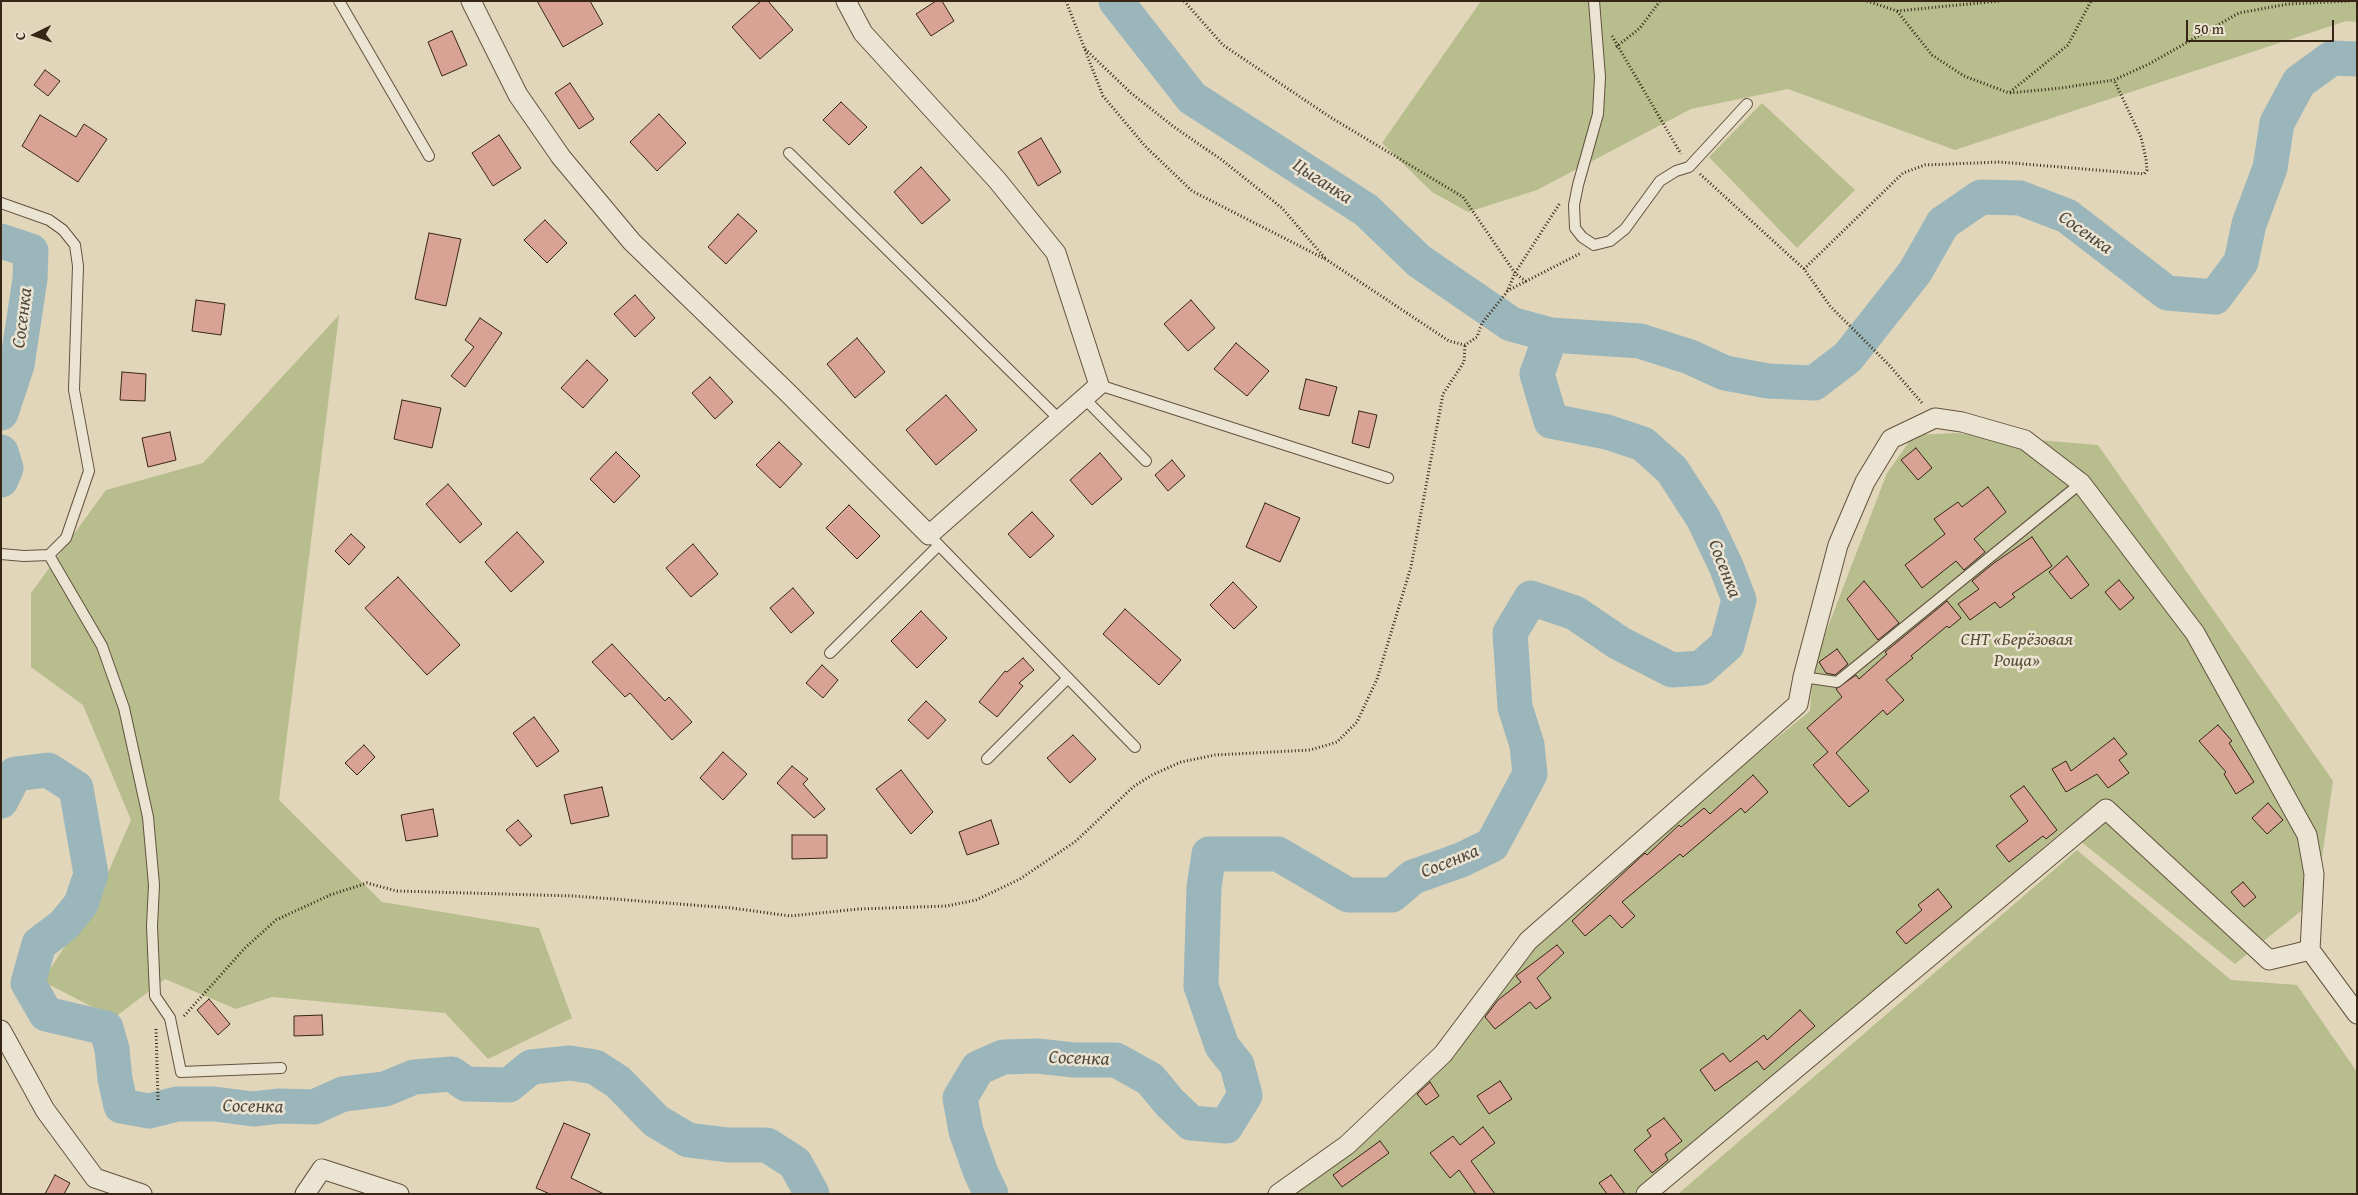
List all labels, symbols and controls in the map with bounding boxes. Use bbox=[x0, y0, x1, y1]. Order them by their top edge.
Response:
north arrow bbox=[10, 10, 60, 60]
scale bar bbox=[2188, 10, 2336, 42]
text: 50 m bbox=[2194, 18, 2224, 39]
text: С bbox=[10, 31, 30, 41]
water label: Цыганка bbox=[1288, 154, 1356, 210]
water label: Сосенка bbox=[2054, 206, 2116, 260]
water label: Сосенка bbox=[8, 287, 38, 349]
water label: Сосенка bbox=[1702, 537, 1746, 601]
park label: СНТ «Берёзовая Роща» bbox=[1961, 629, 2073, 672]
water label: Сосенка bbox=[1418, 840, 1482, 884]
water label: Сосенка bbox=[1048, 1047, 1110, 1071]
water label: Сосенка bbox=[222, 1095, 284, 1119]

